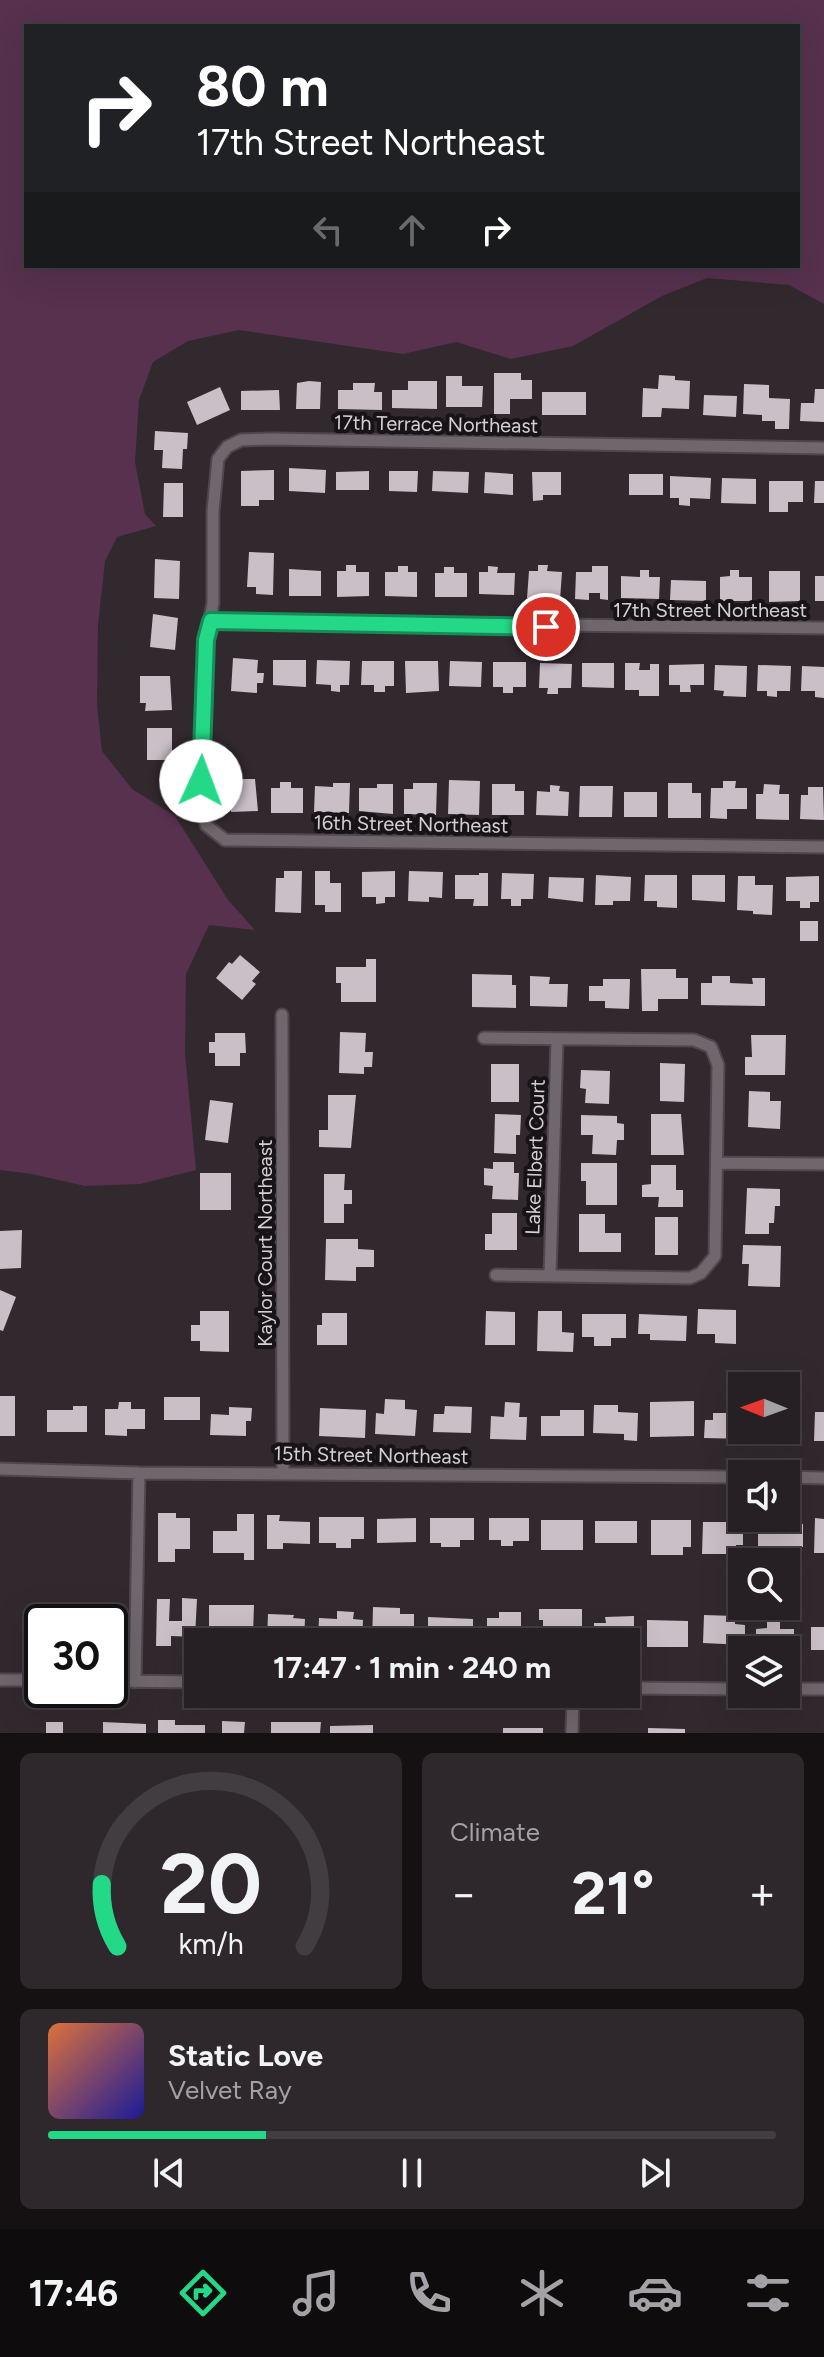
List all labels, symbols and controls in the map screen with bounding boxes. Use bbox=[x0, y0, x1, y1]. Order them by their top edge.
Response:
text: 80 m bbox=[196, 53, 329, 120]
icon: right bbox=[64, 56, 168, 160]
text: 17th Street Northeast bbox=[196, 121, 546, 164]
icon: left bbox=[306, 208, 350, 252]
icon: ahead bbox=[390, 208, 434, 252]
icon: right bbox=[474, 208, 518, 252]
street label: 17th Terrace Northeast bbox=[334, 410, 538, 438]
pin bbox=[512, 593, 580, 661]
street label: 17th Street Northeast bbox=[613, 598, 807, 622]
icon: arrive bbox=[524, 605, 568, 649]
position arrow bbox=[159, 739, 243, 823]
street label: 16th Street Northeast bbox=[313, 810, 509, 838]
street label: Lake Elbert Court bbox=[520, 1079, 550, 1235]
street label: Kaylor Court Northeast bbox=[253, 1139, 277, 1347]
north arrow bbox=[728, 1372, 800, 1444]
map controls bbox=[728, 1372, 800, 1708]
street label: 15th Street Northeast bbox=[273, 1441, 469, 1469]
button: sound bbox=[728, 1460, 800, 1532]
button: search bbox=[728, 1548, 800, 1620]
speed limit sign: 30 bbox=[24, 1604, 128, 1708]
button: layers bbox=[728, 1636, 800, 1708]
text: 17:47 · 1 min · 240 m bbox=[273, 1649, 551, 1686]
text: Climate bbox=[450, 1816, 540, 1848]
text: 20 bbox=[160, 1834, 262, 1934]
text: 21° bbox=[572, 1857, 654, 1929]
text: − bbox=[450, 1867, 477, 1920]
text: + bbox=[749, 1867, 776, 1920]
text: km/h bbox=[178, 1927, 244, 1961]
text: Static Love bbox=[168, 2037, 323, 2074]
text: Velvet Ray bbox=[168, 2074, 292, 2106]
icon: previous bbox=[147, 2151, 191, 2195]
icon: pause bbox=[390, 2151, 434, 2195]
icon: next bbox=[633, 2151, 677, 2195]
icon: directions bbox=[175, 2265, 231, 2321]
icon: music bbox=[288, 2265, 344, 2321]
icon: phone bbox=[401, 2265, 457, 2321]
icon: climate bbox=[514, 2265, 570, 2321]
icon: car bbox=[627, 2265, 683, 2321]
icon: filters bbox=[740, 2265, 796, 2321]
text: 17:46 bbox=[28, 2272, 118, 2315]

